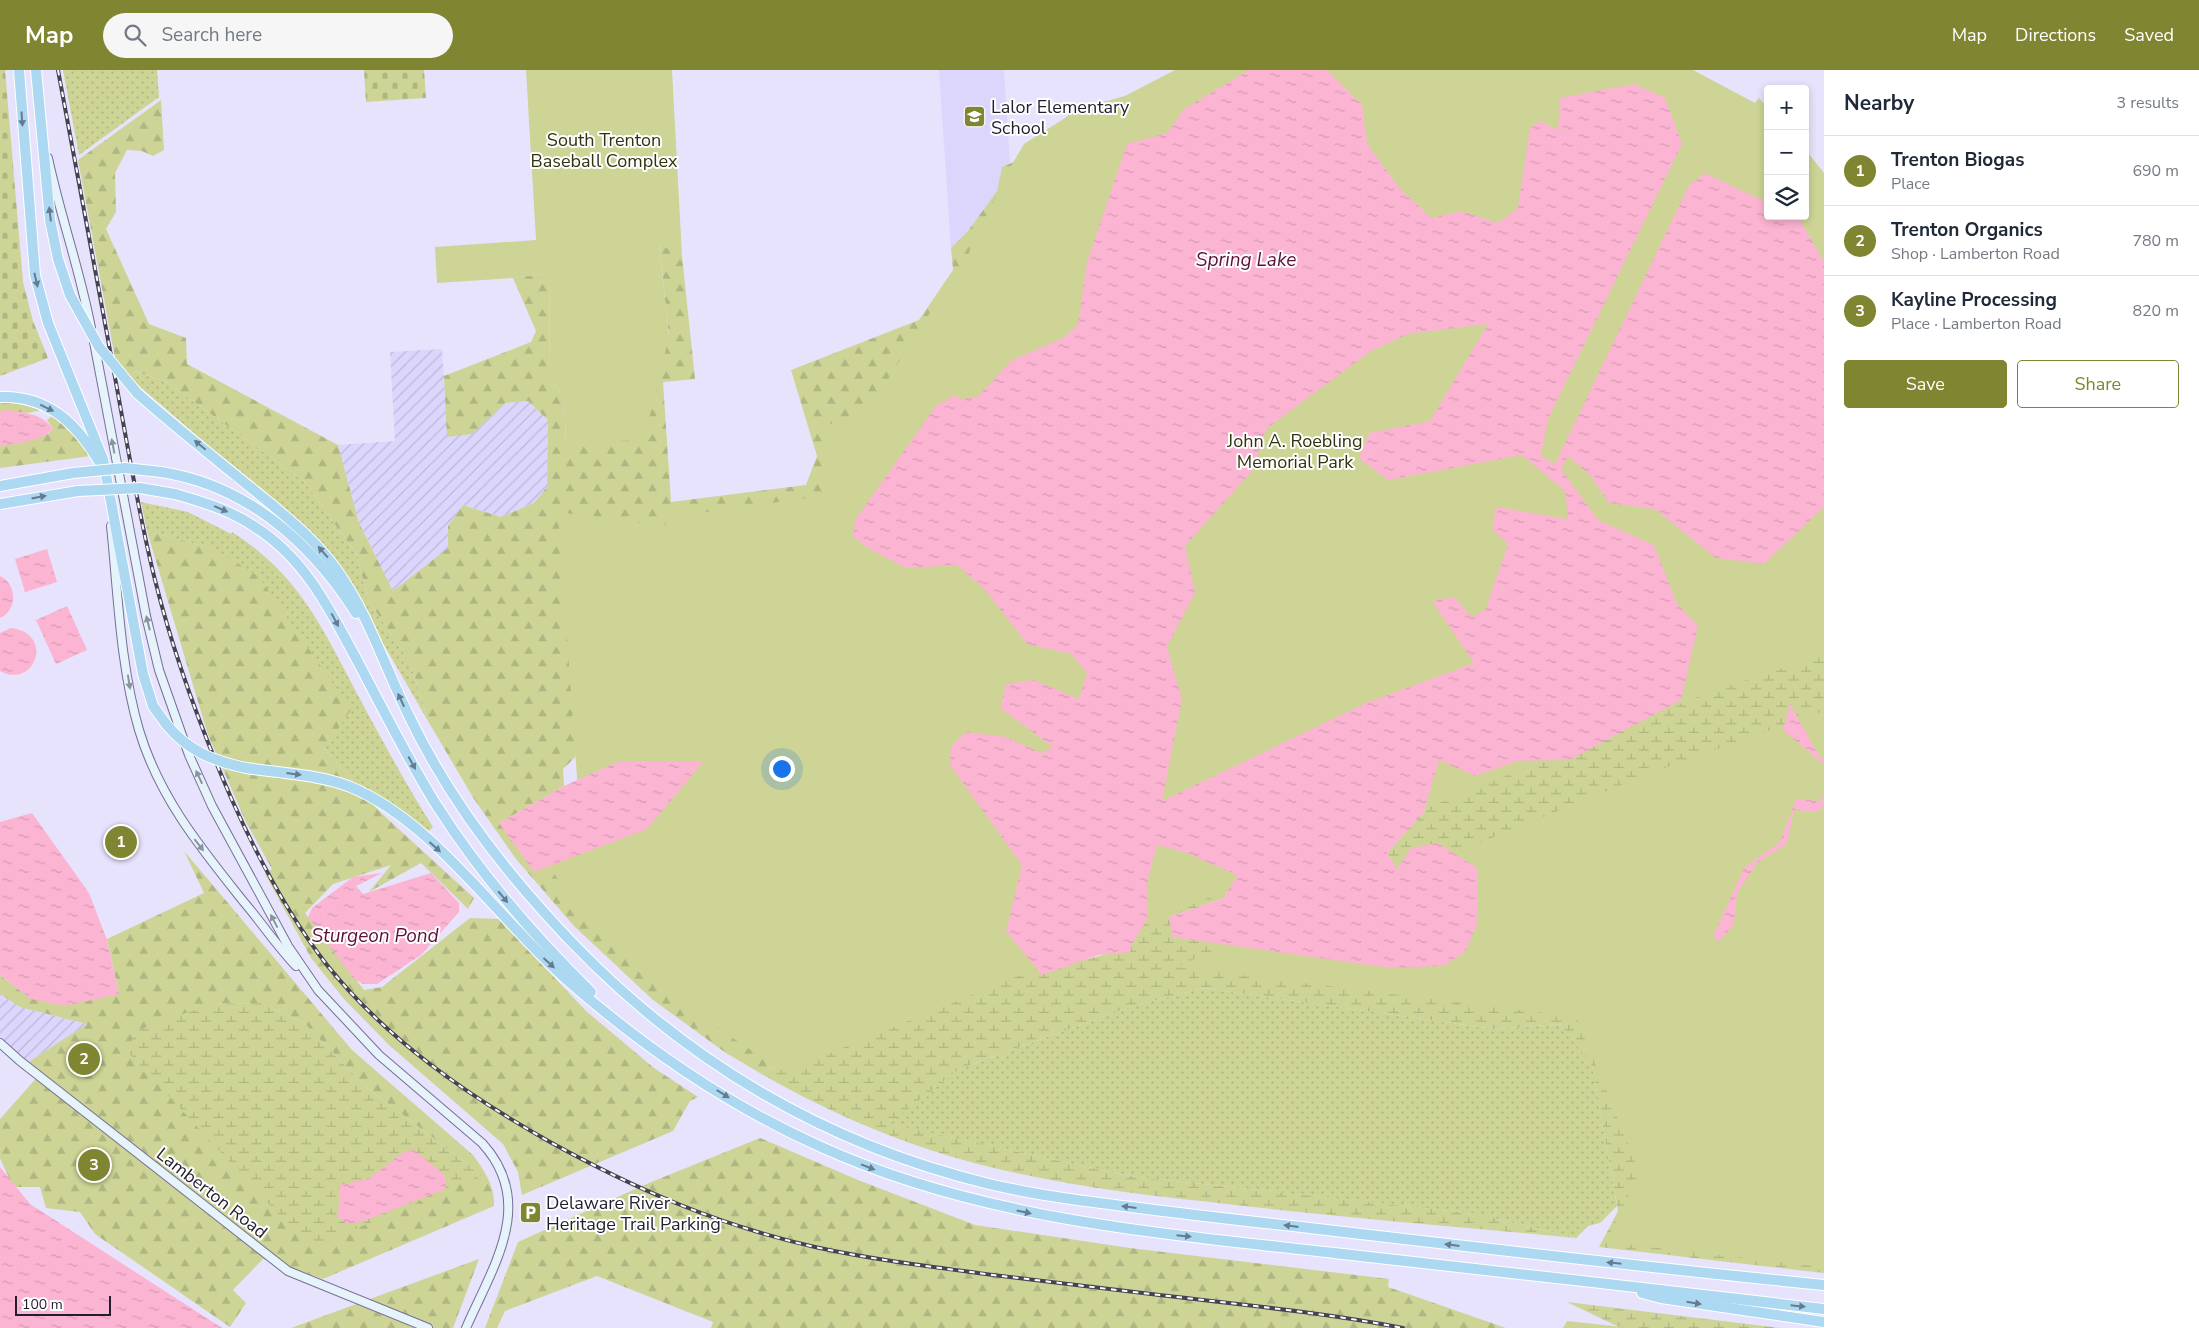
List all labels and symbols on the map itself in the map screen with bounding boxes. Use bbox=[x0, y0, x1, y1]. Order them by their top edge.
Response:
place label: Lalor Elementary School bbox=[991, 95, 1130, 140]
school or university icon: Lalor Elementary School bbox=[963, 105, 987, 129]
one-way arrow bbox=[19, 111, 27, 127]
park label: South Trenton Baseball Complex bbox=[531, 128, 678, 173]
one-way arrow bbox=[46, 206, 54, 222]
water label: Spring Lake bbox=[1196, 247, 1296, 273]
one-way arrow bbox=[32, 273, 40, 288]
one-way arrow bbox=[40, 404, 54, 412]
park label: John A. Roebling Memorial Park bbox=[1226, 429, 1363, 474]
one-way arrow bbox=[109, 438, 117, 454]
one-way arrow bbox=[193, 440, 206, 451]
one-way arrow bbox=[31, 493, 47, 501]
one-way arrow bbox=[214, 505, 228, 513]
one-way arrow bbox=[317, 545, 328, 558]
one-way arrow bbox=[331, 612, 339, 627]
one-way arrow bbox=[144, 615, 152, 630]
one-way arrow bbox=[125, 674, 133, 690]
one-way arrow bbox=[397, 693, 405, 707]
one-way arrow bbox=[407, 756, 416, 770]
your location bbox=[769, 756, 795, 782]
one-way arrow bbox=[195, 770, 203, 784]
one-way arrow bbox=[286, 770, 302, 778]
pin: 1 bbox=[105, 823, 137, 861]
one-way arrow bbox=[193, 839, 204, 852]
one-way arrow bbox=[429, 841, 441, 853]
one-way arrow bbox=[497, 891, 508, 904]
one-way arrow bbox=[270, 913, 278, 928]
water label: Sturgeon Pond bbox=[311, 923, 439, 949]
one-way arrow bbox=[542, 958, 555, 969]
pin: 2 bbox=[68, 1040, 100, 1078]
one-way arrow bbox=[716, 1089, 730, 1099]
street label: Lamberton Road bbox=[152, 1142, 272, 1244]
pin: 3 bbox=[78, 1146, 110, 1184]
one-way arrow bbox=[861, 1163, 876, 1171]
place label: Delaware River Heritage Trail Parking bbox=[546, 1191, 721, 1236]
parking icon: Delaware River Heritage Trail Parking bbox=[518, 1201, 542, 1225]
one-way arrow bbox=[1121, 1203, 1137, 1211]
one-way arrow bbox=[1016, 1208, 1031, 1216]
one-way arrow bbox=[1283, 1222, 1299, 1230]
one-way arrow bbox=[1177, 1232, 1193, 1240]
one-way arrow bbox=[1444, 1241, 1460, 1249]
one-way arrow bbox=[1605, 1259, 1621, 1267]
scale bar bbox=[15, 1293, 111, 1316]
one-way arrow bbox=[1686, 1300, 1702, 1308]
one-way arrow bbox=[1790, 1302, 1806, 1310]

